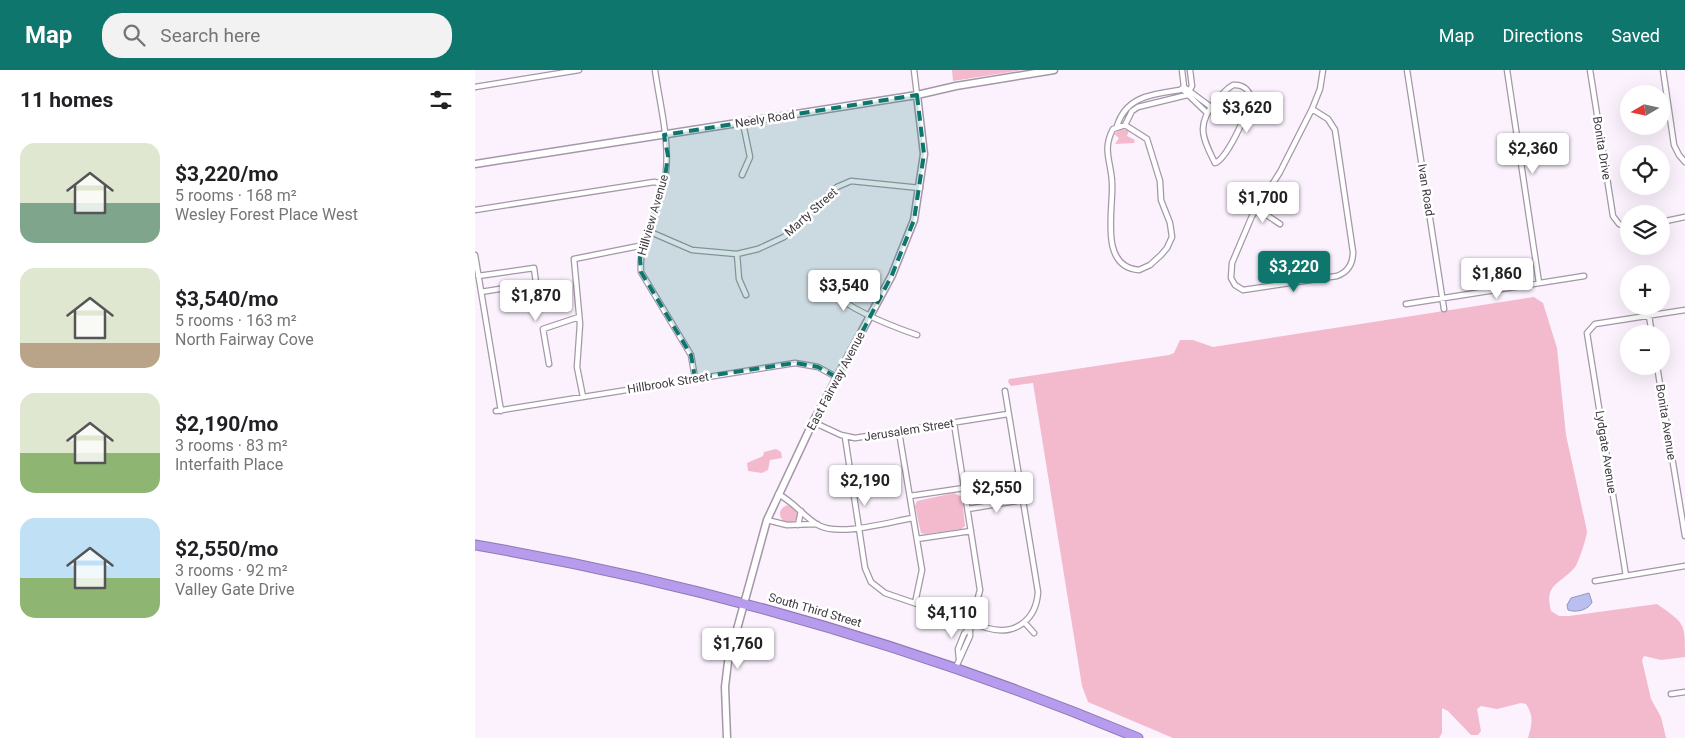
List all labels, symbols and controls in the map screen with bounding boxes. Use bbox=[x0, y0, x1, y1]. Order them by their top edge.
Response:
search box bbox=[102, 13, 452, 58]
text: Map bbox=[25, 21, 72, 49]
icon: search bbox=[120, 21, 148, 49]
text: Search here bbox=[160, 24, 260, 47]
text: Map bbox=[1439, 25, 1474, 46]
text: Directions bbox=[1502, 25, 1583, 46]
text: Saved bbox=[1611, 25, 1660, 46]
north arrow bbox=[1620, 85, 1670, 135]
map controls bbox=[1620, 85, 1670, 375]
icon: filters bbox=[427, 86, 455, 114]
text: 11 homes bbox=[20, 88, 113, 112]
pin: $3,620 bbox=[1206, 92, 1288, 134]
text: $3,620 bbox=[1222, 98, 1272, 117]
street label: Neely Road bbox=[734, 107, 796, 131]
street label: Bonita Drive bbox=[1590, 115, 1614, 181]
pin: $2,360 bbox=[1492, 132, 1574, 175]
text: $2,360 bbox=[1508, 139, 1558, 158]
button: locate bbox=[1620, 145, 1670, 195]
text: $3,220/mo bbox=[175, 162, 278, 186]
icon: home bbox=[60, 163, 120, 223]
street label: Ivan Road bbox=[1415, 163, 1437, 217]
street label: Hillview Avenue bbox=[635, 173, 671, 257]
pin: $1,700 bbox=[1222, 182, 1304, 224]
street label: Marty Street bbox=[782, 185, 840, 239]
text: 5 rooms · 168 m² bbox=[175, 186, 297, 205]
text: $1,700 bbox=[1238, 188, 1288, 207]
text: Wesley Forest Place West bbox=[175, 205, 358, 224]
button: layers bbox=[1620, 205, 1670, 255]
pin: $3,220 bbox=[1253, 250, 1335, 293]
text: $3,220 bbox=[1269, 257, 1319, 276]
pin: $1,860 bbox=[1456, 258, 1538, 300]
text: $1,860 bbox=[1472, 264, 1522, 283]
button: + bbox=[1620, 265, 1670, 315]
pin: $3,540 bbox=[803, 270, 885, 312]
text: $3,540 bbox=[819, 276, 869, 295]
pin: $1,870 bbox=[495, 280, 577, 322]
text: $1,870 bbox=[511, 286, 561, 305]
text: $3,540/mo bbox=[175, 287, 278, 311]
icon: home bbox=[60, 288, 120, 348]
text: 5 rooms · 163 m² bbox=[175, 311, 297, 330]
button: − bbox=[1620, 325, 1670, 375]
street label: East Fairway Avenue bbox=[804, 329, 868, 433]
text: North Fairway Cove bbox=[175, 330, 314, 349]
street label: Hillbrook Street bbox=[626, 370, 710, 396]
street label: Bonita Avenue bbox=[1653, 383, 1679, 461]
street label: Lydgate Avenue bbox=[1593, 410, 1619, 494]
text: $2,190/mo bbox=[175, 412, 278, 436]
icon: home bbox=[60, 413, 120, 473]
street label: Jerusalem Street bbox=[863, 416, 955, 444]
text: 3 rooms · 83 m² bbox=[175, 436, 288, 455]
text: Interfaith Place bbox=[175, 455, 283, 474]
pin: $2,190 bbox=[824, 464, 906, 507]
text: $2,190 bbox=[840, 471, 890, 490]
pin: $2,550 bbox=[956, 472, 1038, 514]
text: $2,550 bbox=[972, 478, 1022, 497]
text: $2,550/mo bbox=[175, 537, 278, 561]
icon: home bbox=[60, 538, 120, 598]
text: 3 rooms · 92 m² bbox=[175, 561, 288, 580]
text: Valley Gate Drive bbox=[175, 580, 294, 599]
street label: South Third Street bbox=[767, 590, 863, 630]
pin: $4,110 bbox=[911, 596, 993, 639]
text: $4,110 bbox=[927, 603, 977, 622]
pin: $1,760 bbox=[697, 628, 779, 670]
text: $1,760 bbox=[713, 634, 763, 653]

